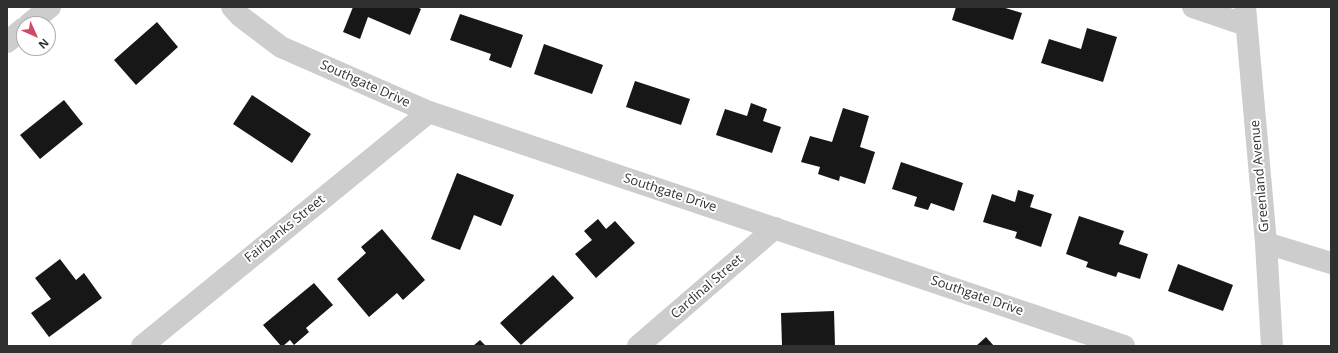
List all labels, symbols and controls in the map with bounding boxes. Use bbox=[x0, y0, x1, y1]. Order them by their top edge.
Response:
north arrow bbox=[16, 16, 56, 56]
text: N bbox=[36, 36, 53, 53]
street label: Southgate Drive bbox=[318, 57, 412, 111]
street label: Greenland Avenue bbox=[1247, 119, 1273, 233]
street label: Southgate Drive bbox=[621, 171, 719, 215]
street label: Fairbanks Street bbox=[242, 192, 328, 266]
street label: Cardinal Street bbox=[668, 252, 746, 322]
street label: Southgate Drive bbox=[929, 273, 1025, 319]

